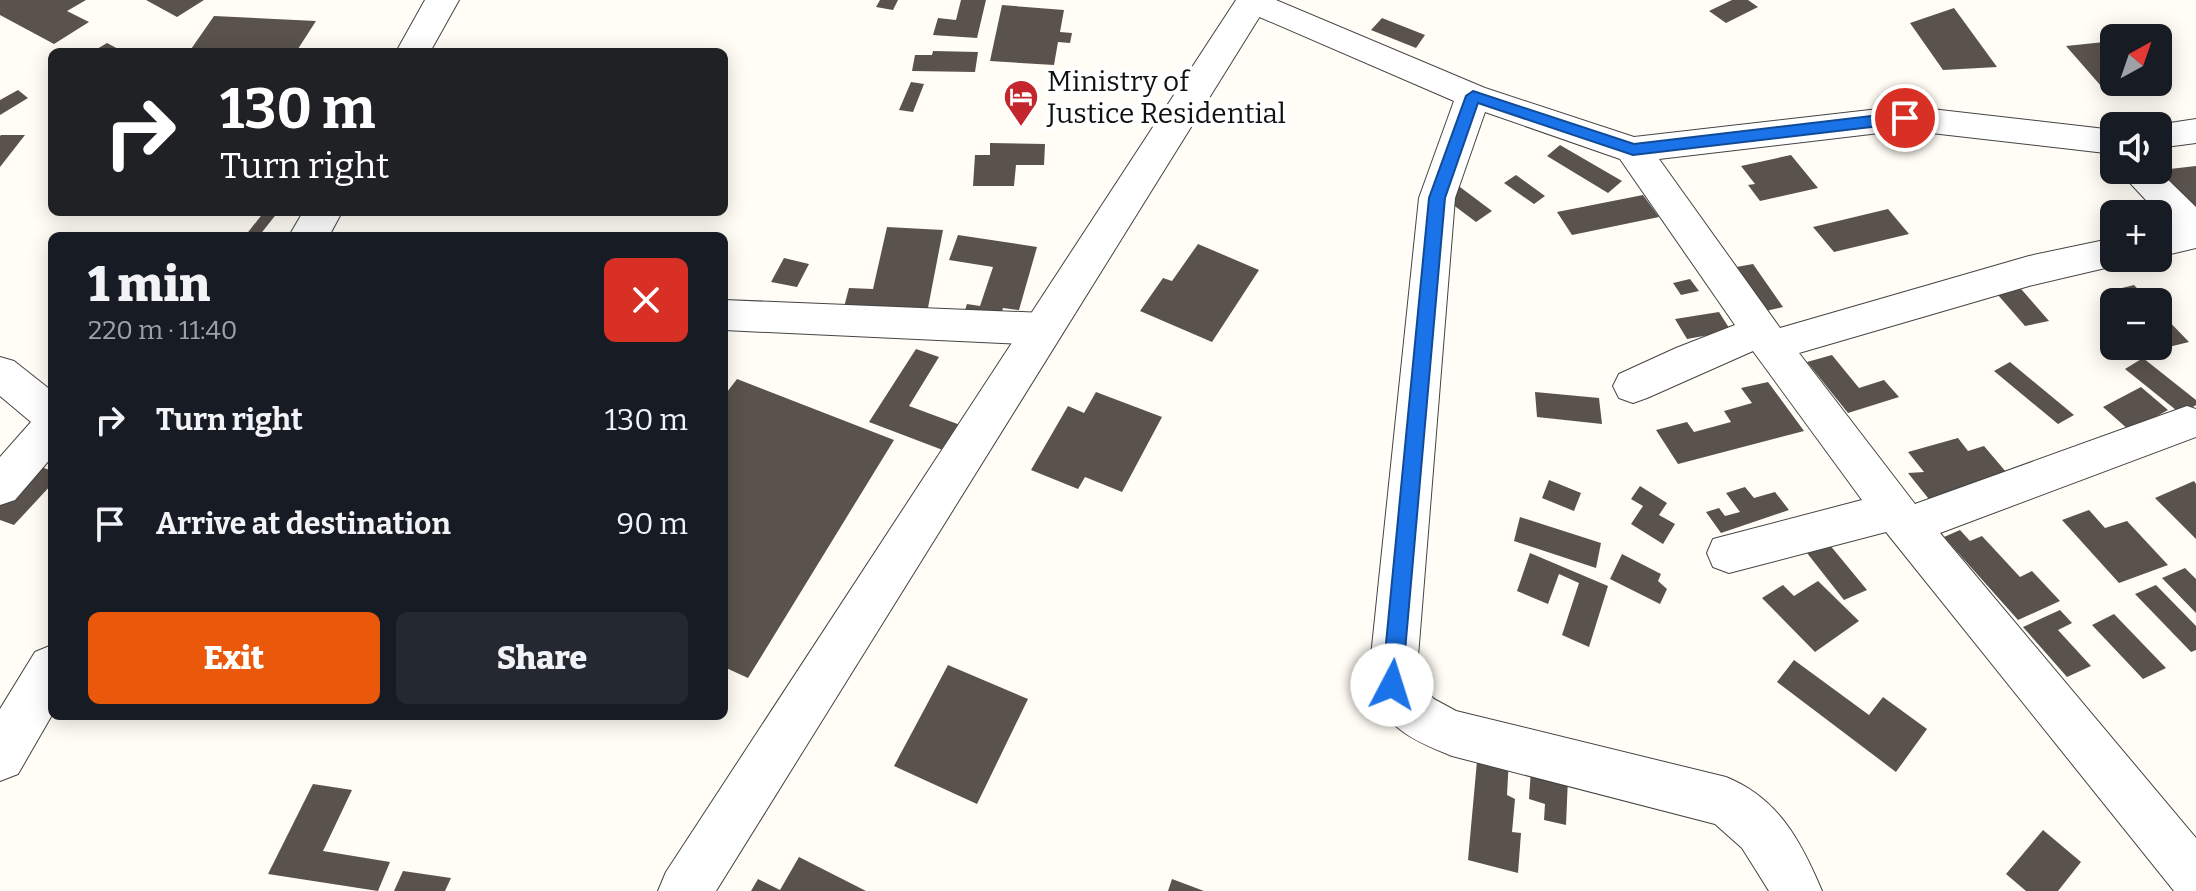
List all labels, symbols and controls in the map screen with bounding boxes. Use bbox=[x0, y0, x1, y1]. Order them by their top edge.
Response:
north arrow bbox=[2100, 24, 2172, 96]
map controls bbox=[2100, 24, 2172, 360]
place label: Ministry of Justice Residential bbox=[1046, 65, 1286, 130]
text: 130 m bbox=[220, 76, 376, 143]
hotel icon: Ministry of Justice Residential bbox=[1002, 78, 1040, 128]
icon: right bbox=[88, 80, 192, 184]
pin bbox=[1871, 84, 1939, 152]
icon: arrive bbox=[1883, 96, 1927, 140]
button: sound bbox=[2100, 112, 2172, 184]
text: Turn right bbox=[220, 144, 389, 188]
button: + bbox=[2100, 200, 2172, 272]
text: 1 min bbox=[88, 256, 210, 314]
button: close bbox=[604, 258, 688, 342]
button: − bbox=[2100, 288, 2172, 360]
text: 220 m · 11:40 bbox=[88, 315, 237, 346]
icon: right bbox=[88, 398, 132, 442]
text: Turn right bbox=[156, 402, 303, 438]
text: 130 m bbox=[605, 402, 688, 438]
icon: arrive bbox=[88, 502, 132, 546]
text: Arrive at destination bbox=[156, 506, 451, 542]
text: 90 m bbox=[617, 506, 688, 542]
button: Exit bbox=[88, 612, 380, 704]
button: Share bbox=[396, 612, 688, 704]
position arrow bbox=[1350, 643, 1434, 727]

